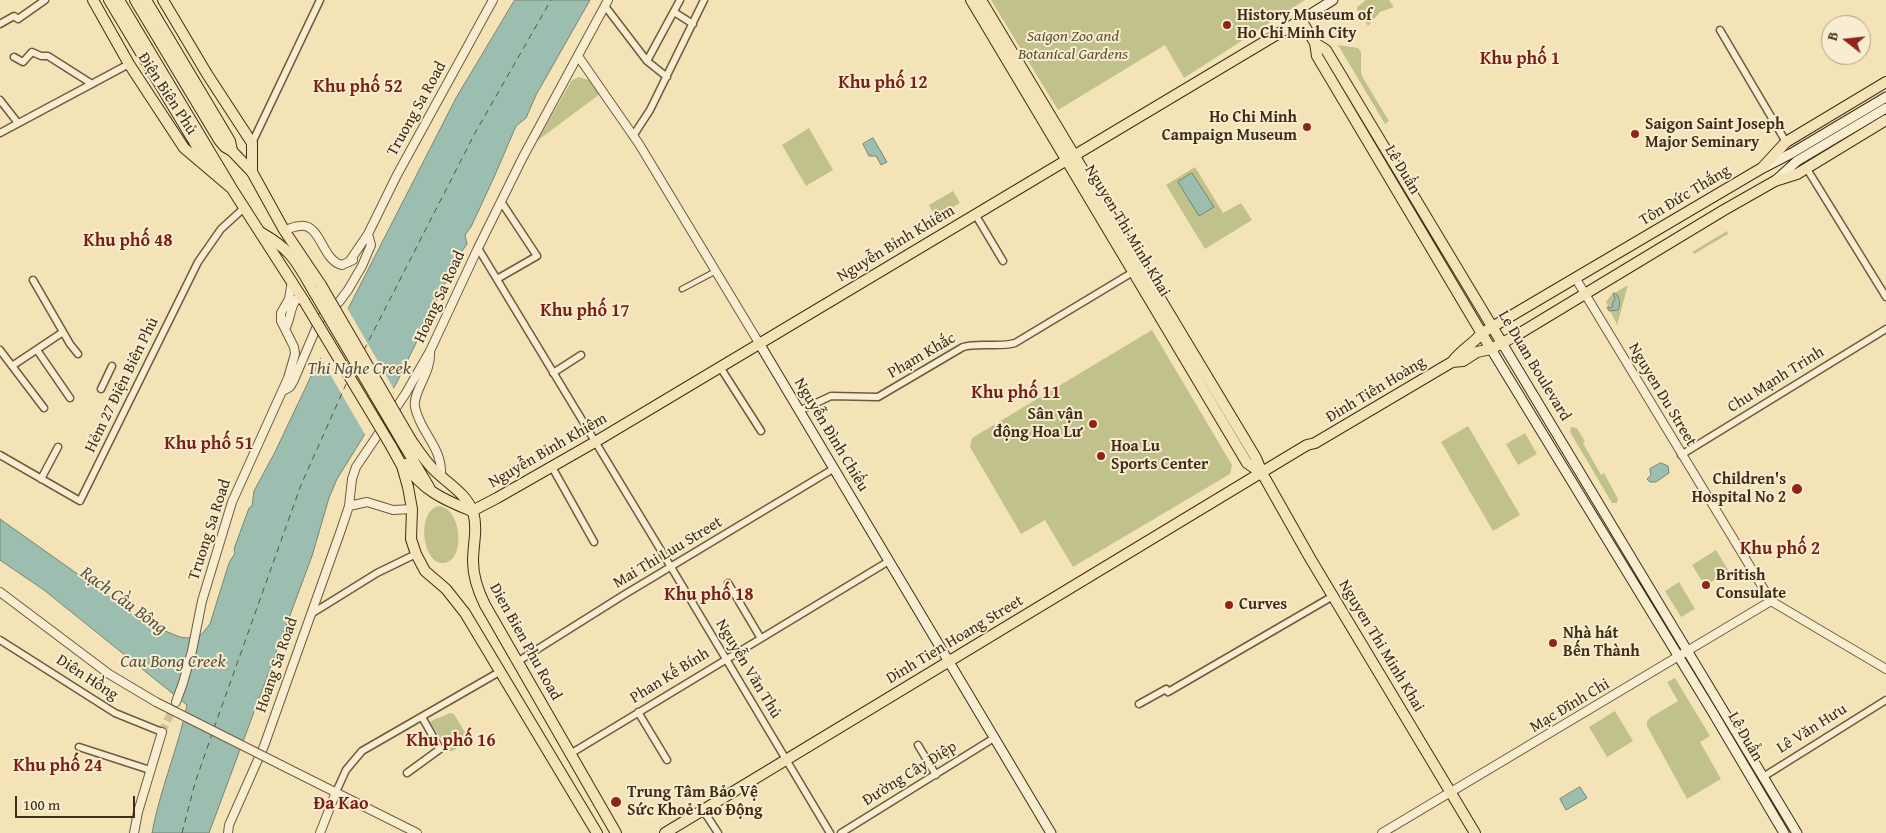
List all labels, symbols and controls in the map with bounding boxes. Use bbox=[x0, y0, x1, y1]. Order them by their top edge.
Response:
place label: History Museum of Ho Chi Minh City bbox=[1237, 6, 1372, 44]
north arrow bbox=[1821, 15, 1871, 65]
marker: History Museum of Ho Chi Minh City bbox=[1221, 19, 1233, 31]
park label: Saigon Zoo and Botanical Gardens bbox=[1018, 27, 1128, 65]
text: B bbox=[1822, 29, 1843, 43]
district label: Khu phố 1 bbox=[1480, 48, 1560, 70]
street label: Điện Biên Phủ bbox=[133, 49, 201, 139]
street label: Truong Sa Road bbox=[383, 58, 451, 160]
district label: Khu phố 12 bbox=[838, 72, 928, 94]
district label: Khu phố 52 bbox=[313, 76, 403, 98]
place label: Ho Chi Minh Campaign Museum bbox=[1162, 108, 1297, 146]
place label: Saigon Saint Joseph Major Seminary bbox=[1645, 115, 1784, 153]
marker: Ho Chi Minh Campaign Museum bbox=[1301, 121, 1313, 133]
marker: Saigon Saint Joseph Major Seminary bbox=[1629, 128, 1641, 140]
street label: Lê Duẩn bbox=[1380, 142, 1424, 198]
street label: Tôn Đức Thắng bbox=[1636, 161, 1734, 231]
street label: Nguyen Thi Minh Khai bbox=[1080, 162, 1174, 300]
street label: Nguyễn Bỉnh Khiêm bbox=[834, 201, 958, 287]
district label: Khu phố 48 bbox=[83, 230, 173, 252]
street label: Hoang Sa Road bbox=[410, 248, 470, 346]
district label: Khu phố 17 bbox=[540, 300, 630, 322]
street label: Le Duan Boulevard bbox=[1493, 307, 1575, 425]
street label: Hẻm 27 Điện Biên Phủ bbox=[81, 314, 163, 456]
street label: Phạm Khắc bbox=[885, 329, 959, 383]
street label: Nguyen Du Street bbox=[1624, 340, 1700, 450]
street label: Chu Mạnh Trinh bbox=[1724, 343, 1828, 417]
street label: Đinh Tiên Hoàng bbox=[1323, 353, 1429, 427]
water label: Thi Nghe Creek bbox=[307, 358, 411, 380]
street label: Nguyễn Đình Chiểu bbox=[790, 375, 872, 495]
district label: Khu phố 11 bbox=[971, 382, 1061, 404]
place label: Sân vận động Hoa Lư bbox=[993, 405, 1083, 443]
street label: Nguyễn Bỉnh Khiêm bbox=[485, 409, 611, 493]
marker: Sân vận động Hoa Lư bbox=[1087, 418, 1099, 430]
district label: Khu phố 51 bbox=[164, 433, 254, 455]
place label: Hoa Lu Sports Center bbox=[1111, 437, 1208, 475]
marker: Hoa Lu Sports Center bbox=[1095, 450, 1107, 462]
place label: Children's Hospital No 2 bbox=[1692, 470, 1786, 508]
street label: Truong Sa Road bbox=[185, 477, 235, 583]
marker: Children's Hospital No 2 bbox=[1790, 482, 1804, 496]
street label: Mai Thi Luu Street bbox=[610, 513, 726, 593]
district label: Khu phố 2 bbox=[1740, 538, 1820, 560]
water label: Rạch Cầu Bông bbox=[76, 562, 170, 640]
place label: British Consulate bbox=[1716, 566, 1786, 604]
street label: Nguyen Thi Minh Khai bbox=[1334, 577, 1428, 715]
marker: British Consulate bbox=[1700, 579, 1712, 591]
street label: Dien Bien Phu Road bbox=[485, 580, 565, 704]
district label: Khu phố 18 bbox=[664, 584, 754, 606]
street label: Dinh Tien Hoang Street bbox=[883, 591, 1027, 689]
place label: Curves bbox=[1239, 595, 1287, 615]
marker: Curves bbox=[1223, 599, 1235, 611]
street label: Hoang Sa Road bbox=[252, 615, 302, 715]
street label: Nguyễn Văn Thủ bbox=[711, 616, 785, 722]
place label: Nhà hát Bến Thành bbox=[1563, 624, 1640, 662]
marker: Nhà hát Bến Thành bbox=[1547, 637, 1559, 649]
street label: Phan Kế Bính bbox=[627, 644, 713, 708]
street label: Diên Hồng bbox=[52, 651, 122, 705]
water label: Cau Bong Creek bbox=[120, 651, 226, 673]
street label: Mạc Đĩnh Chi bbox=[1527, 675, 1613, 737]
street label: Lê Văn Hưu bbox=[1774, 700, 1850, 758]
street label: Lê Duẩn bbox=[1723, 709, 1767, 765]
district label: Khu phố 16 bbox=[406, 730, 496, 752]
street label: Đường Cây Điệp bbox=[859, 737, 961, 811]
district label: Khu phố 24 bbox=[13, 755, 103, 777]
place label: Trung Tâm Bảo Vệ Sức Khoẻ Lao Động bbox=[627, 783, 762, 821]
scale bar bbox=[18, 786, 138, 818]
district label: Đa Kao bbox=[313, 793, 369, 815]
text: 100 m bbox=[23, 794, 60, 815]
marker: Trung Tâm Bảo Vệ Sức Khoẻ Lao Động bbox=[609, 795, 623, 809]

